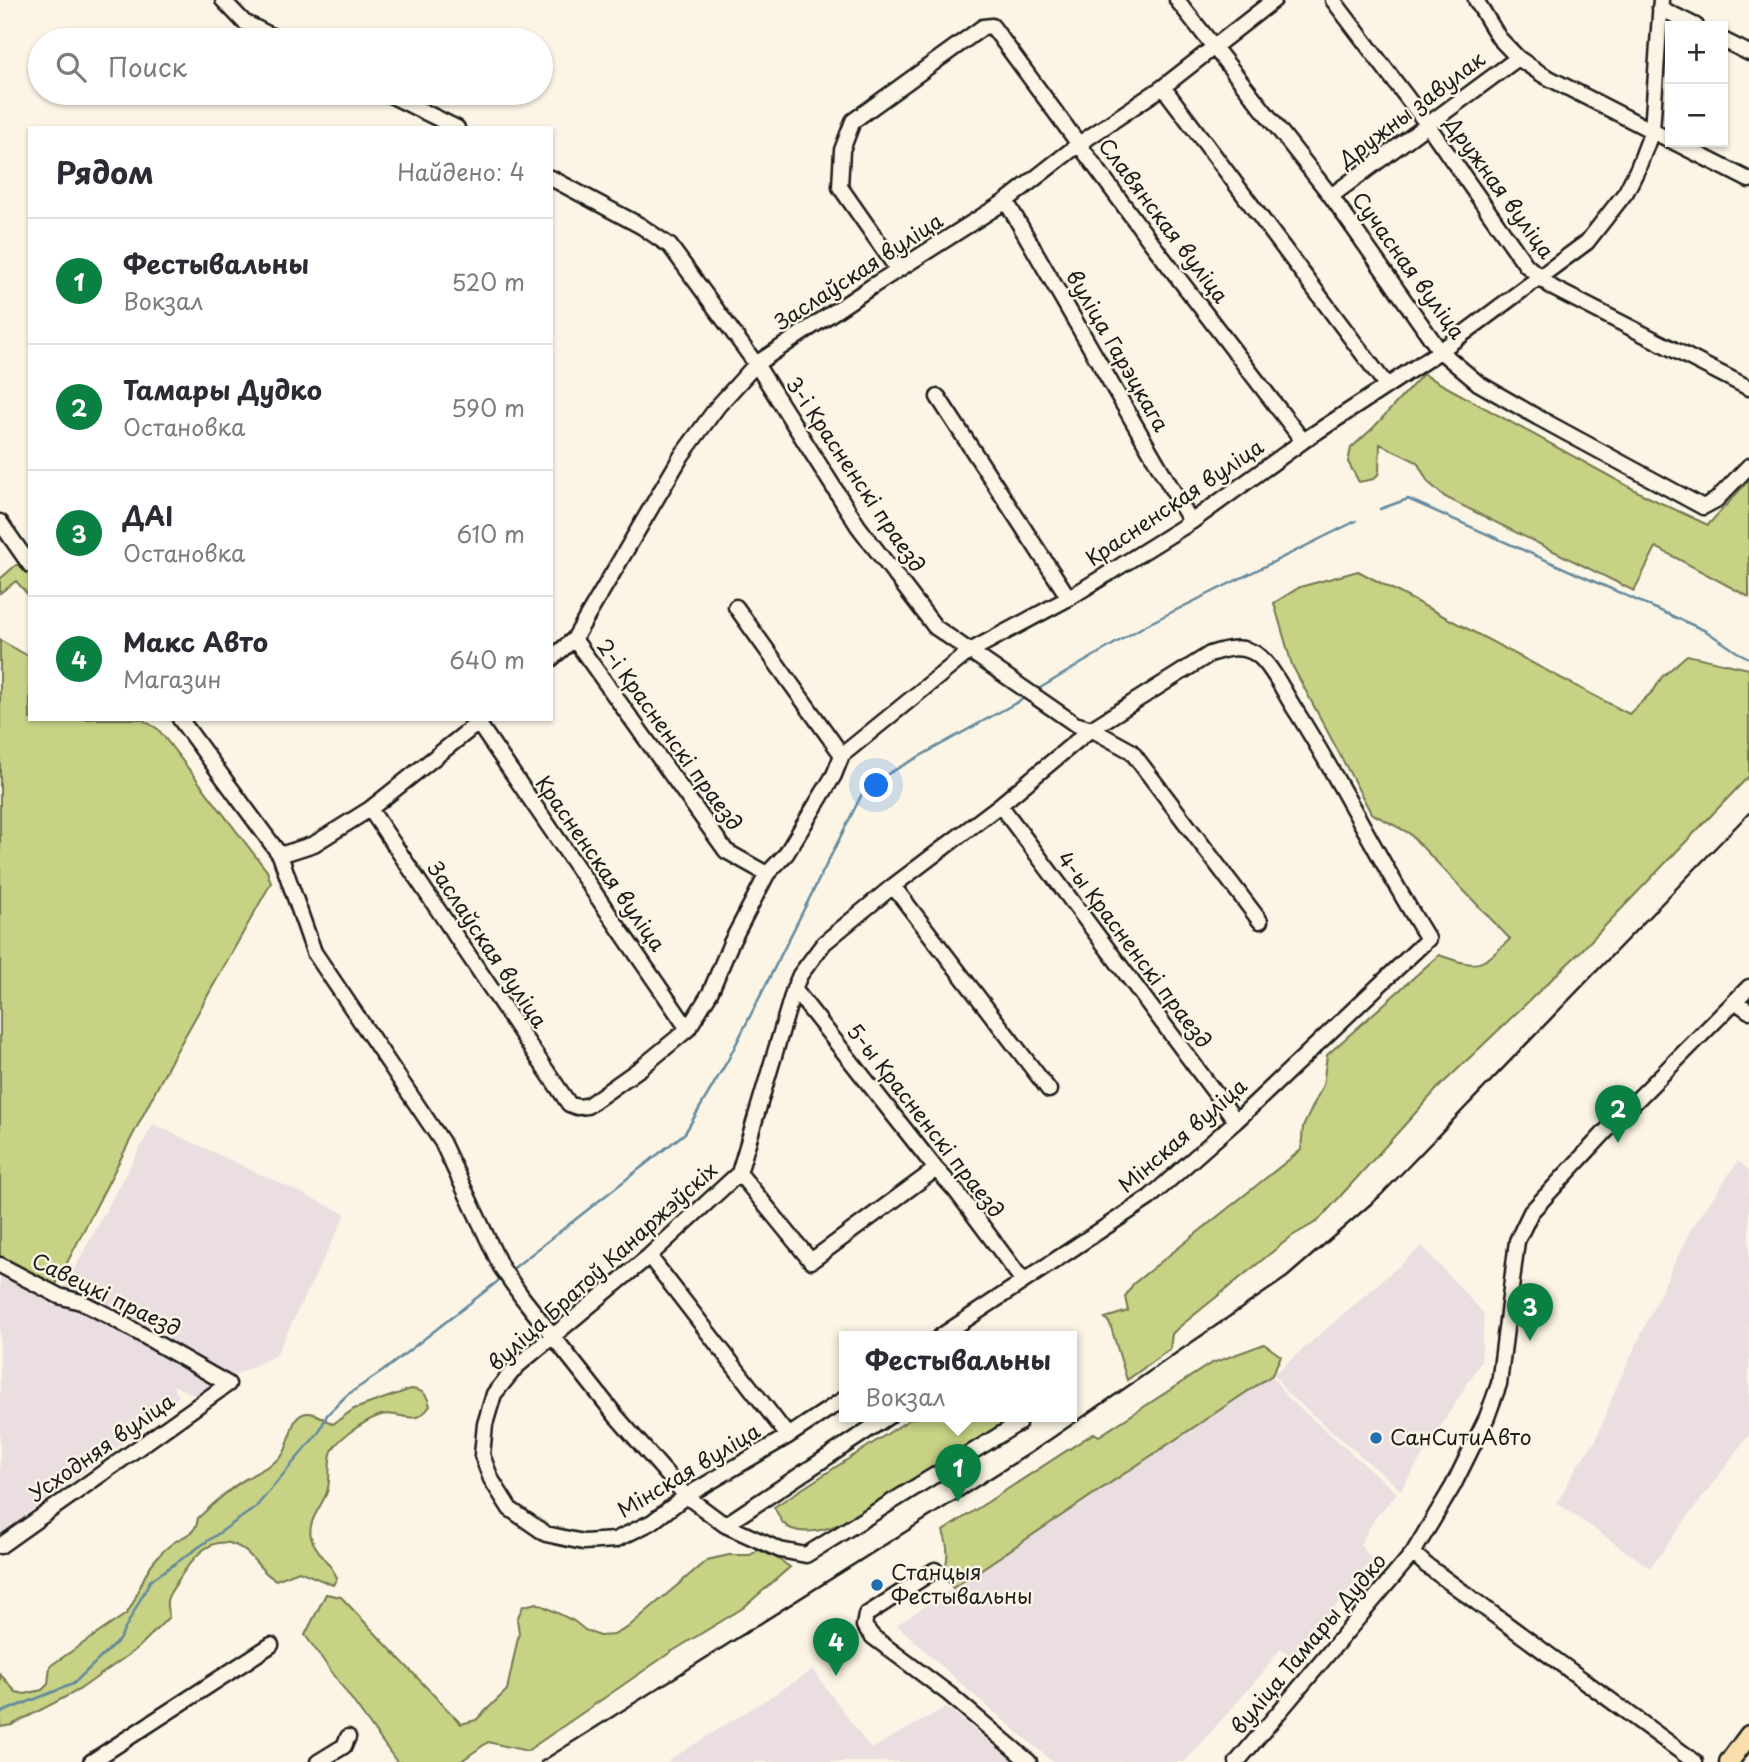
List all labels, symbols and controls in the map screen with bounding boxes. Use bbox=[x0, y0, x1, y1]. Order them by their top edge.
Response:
map controls bbox=[1665, 21, 1728, 147]
button: + bbox=[1665, 21, 1728, 84]
search box bbox=[28, 28, 553, 105]
street label: Дружны завулак bbox=[1330, 42, 1491, 175]
text: Поиск bbox=[108, 47, 187, 86]
icon: search bbox=[52, 48, 90, 86]
button: − bbox=[1665, 84, 1728, 147]
street label: Дружная вуліца bbox=[1437, 108, 1563, 265]
street label: Славянская вуліца bbox=[1092, 130, 1238, 309]
text: Рядом bbox=[56, 149, 154, 194]
text: Найдено: 4 bbox=[397, 154, 525, 189]
street label: Сучасная вуліца bbox=[1345, 184, 1474, 345]
street label: Заслаўская вуліца bbox=[767, 204, 949, 337]
text: Фестывальны bbox=[123, 244, 309, 283]
street label: вуліца Гарэцкага bbox=[1059, 263, 1179, 438]
text: 1 bbox=[74, 264, 85, 299]
text: 520 m bbox=[452, 264, 525, 299]
text: Вокзал bbox=[123, 283, 203, 318]
text: Тамары Дудко bbox=[123, 370, 322, 409]
street label: 3-і Красненскі праезд bbox=[779, 370, 934, 578]
text: 2 bbox=[71, 390, 87, 425]
text: 590 m bbox=[451, 390, 525, 425]
text: Остановка bbox=[123, 409, 245, 444]
street label: Красненская вуліца bbox=[1079, 430, 1269, 573]
text: ДАІ bbox=[123, 496, 173, 535]
text: 3 bbox=[71, 516, 87, 551]
text: 610 m bbox=[457, 516, 525, 551]
text: Остановка bbox=[123, 535, 245, 570]
text: Макс Авто bbox=[123, 622, 268, 661]
street label: 2-і Красненскі праезд bbox=[590, 631, 751, 837]
text: 4 bbox=[71, 642, 87, 677]
text: 640 m bbox=[449, 642, 525, 677]
text: Магазин bbox=[123, 661, 222, 696]
street label: Красненская вуліца bbox=[529, 768, 675, 957]
your location bbox=[859, 768, 893, 802]
street label: 4-ы Красненскі праезд bbox=[1051, 843, 1221, 1054]
street label: Заслаўская вуліца bbox=[421, 854, 557, 1034]
street label: 5-ы Красненскі праезд bbox=[840, 1016, 1013, 1224]
street label: Мінская вуліца bbox=[1110, 1069, 1253, 1200]
pin: 2 bbox=[1595, 1085, 1641, 1143]
street label: вуліца Братоў Канаржэўскіх bbox=[480, 1153, 724, 1378]
street label: Савецкі праезд bbox=[27, 1243, 187, 1343]
pin: 3 bbox=[1507, 1283, 1553, 1341]
popup bbox=[839, 1331, 1077, 1422]
text: Фестывальны bbox=[865, 1340, 1051, 1379]
text: Вокзал bbox=[865, 1379, 945, 1414]
street label: Усходняя вуліца bbox=[21, 1384, 180, 1509]
street label: Мінская вуліца bbox=[610, 1414, 766, 1525]
place label: СанСитиАвто bbox=[1390, 1420, 1532, 1452]
marker: СанСитиАвто bbox=[1368, 1430, 1384, 1446]
pin: 1 bbox=[935, 1444, 981, 1502]
street label: вуліца Тамары Дудко bbox=[1222, 1545, 1393, 1740]
place label: Станцыя Фестывальны bbox=[891, 1555, 1033, 1611]
marker: Станцыя Фестывальны bbox=[869, 1577, 885, 1593]
pin: 4 bbox=[813, 1618, 859, 1676]

